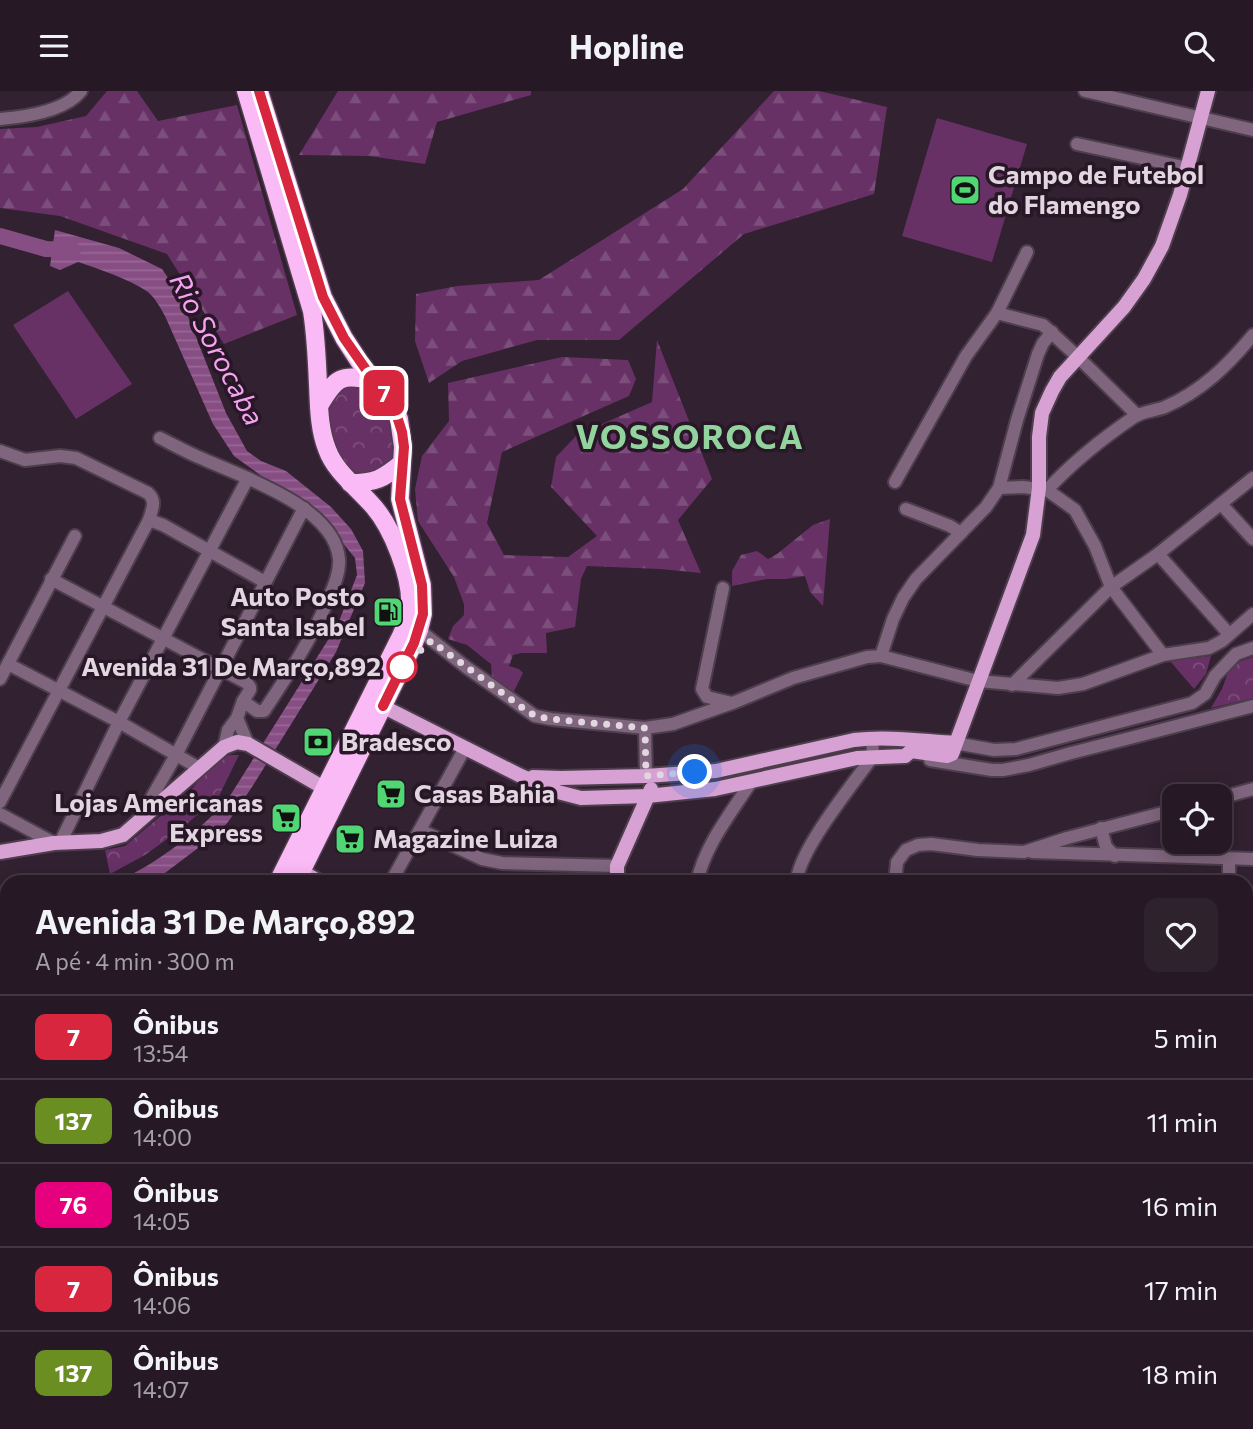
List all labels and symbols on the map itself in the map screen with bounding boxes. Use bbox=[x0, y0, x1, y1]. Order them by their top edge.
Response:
place label: Campo de Futebol do Flamengo bbox=[988, 158, 1204, 219]
sports icon: Campo de Futebol do Flamengo bbox=[948, 173, 982, 207]
water label: Rio Sorocaba bbox=[163, 266, 272, 431]
line badge: 7 bbox=[361, 370, 407, 416]
district label: VOSSOROCA bbox=[575, 415, 805, 456]
place label: Auto Posto Santa Isabel bbox=[221, 580, 365, 641]
fuel station icon: Auto Posto Santa Isabel bbox=[371, 595, 405, 629]
place label: Avenida 31 De Março,892 bbox=[81, 650, 381, 681]
marker: Avenida 31 De Março,892 bbox=[387, 652, 417, 682]
bank icon: Bradesco bbox=[301, 725, 335, 759]
place label: Bradesco bbox=[341, 725, 452, 756]
your location bbox=[677, 754, 712, 789]
supermarket icon: Casas Bahia bbox=[374, 777, 408, 811]
place label: Casas Bahia bbox=[414, 777, 555, 808]
place label: Lojas Americanas Express bbox=[54, 786, 263, 847]
supermarket icon: Lojas Americanas Express bbox=[269, 801, 303, 835]
supermarket icon: Magazine Luiza bbox=[333, 822, 367, 856]
place label: Magazine Luiza bbox=[373, 822, 558, 853]

